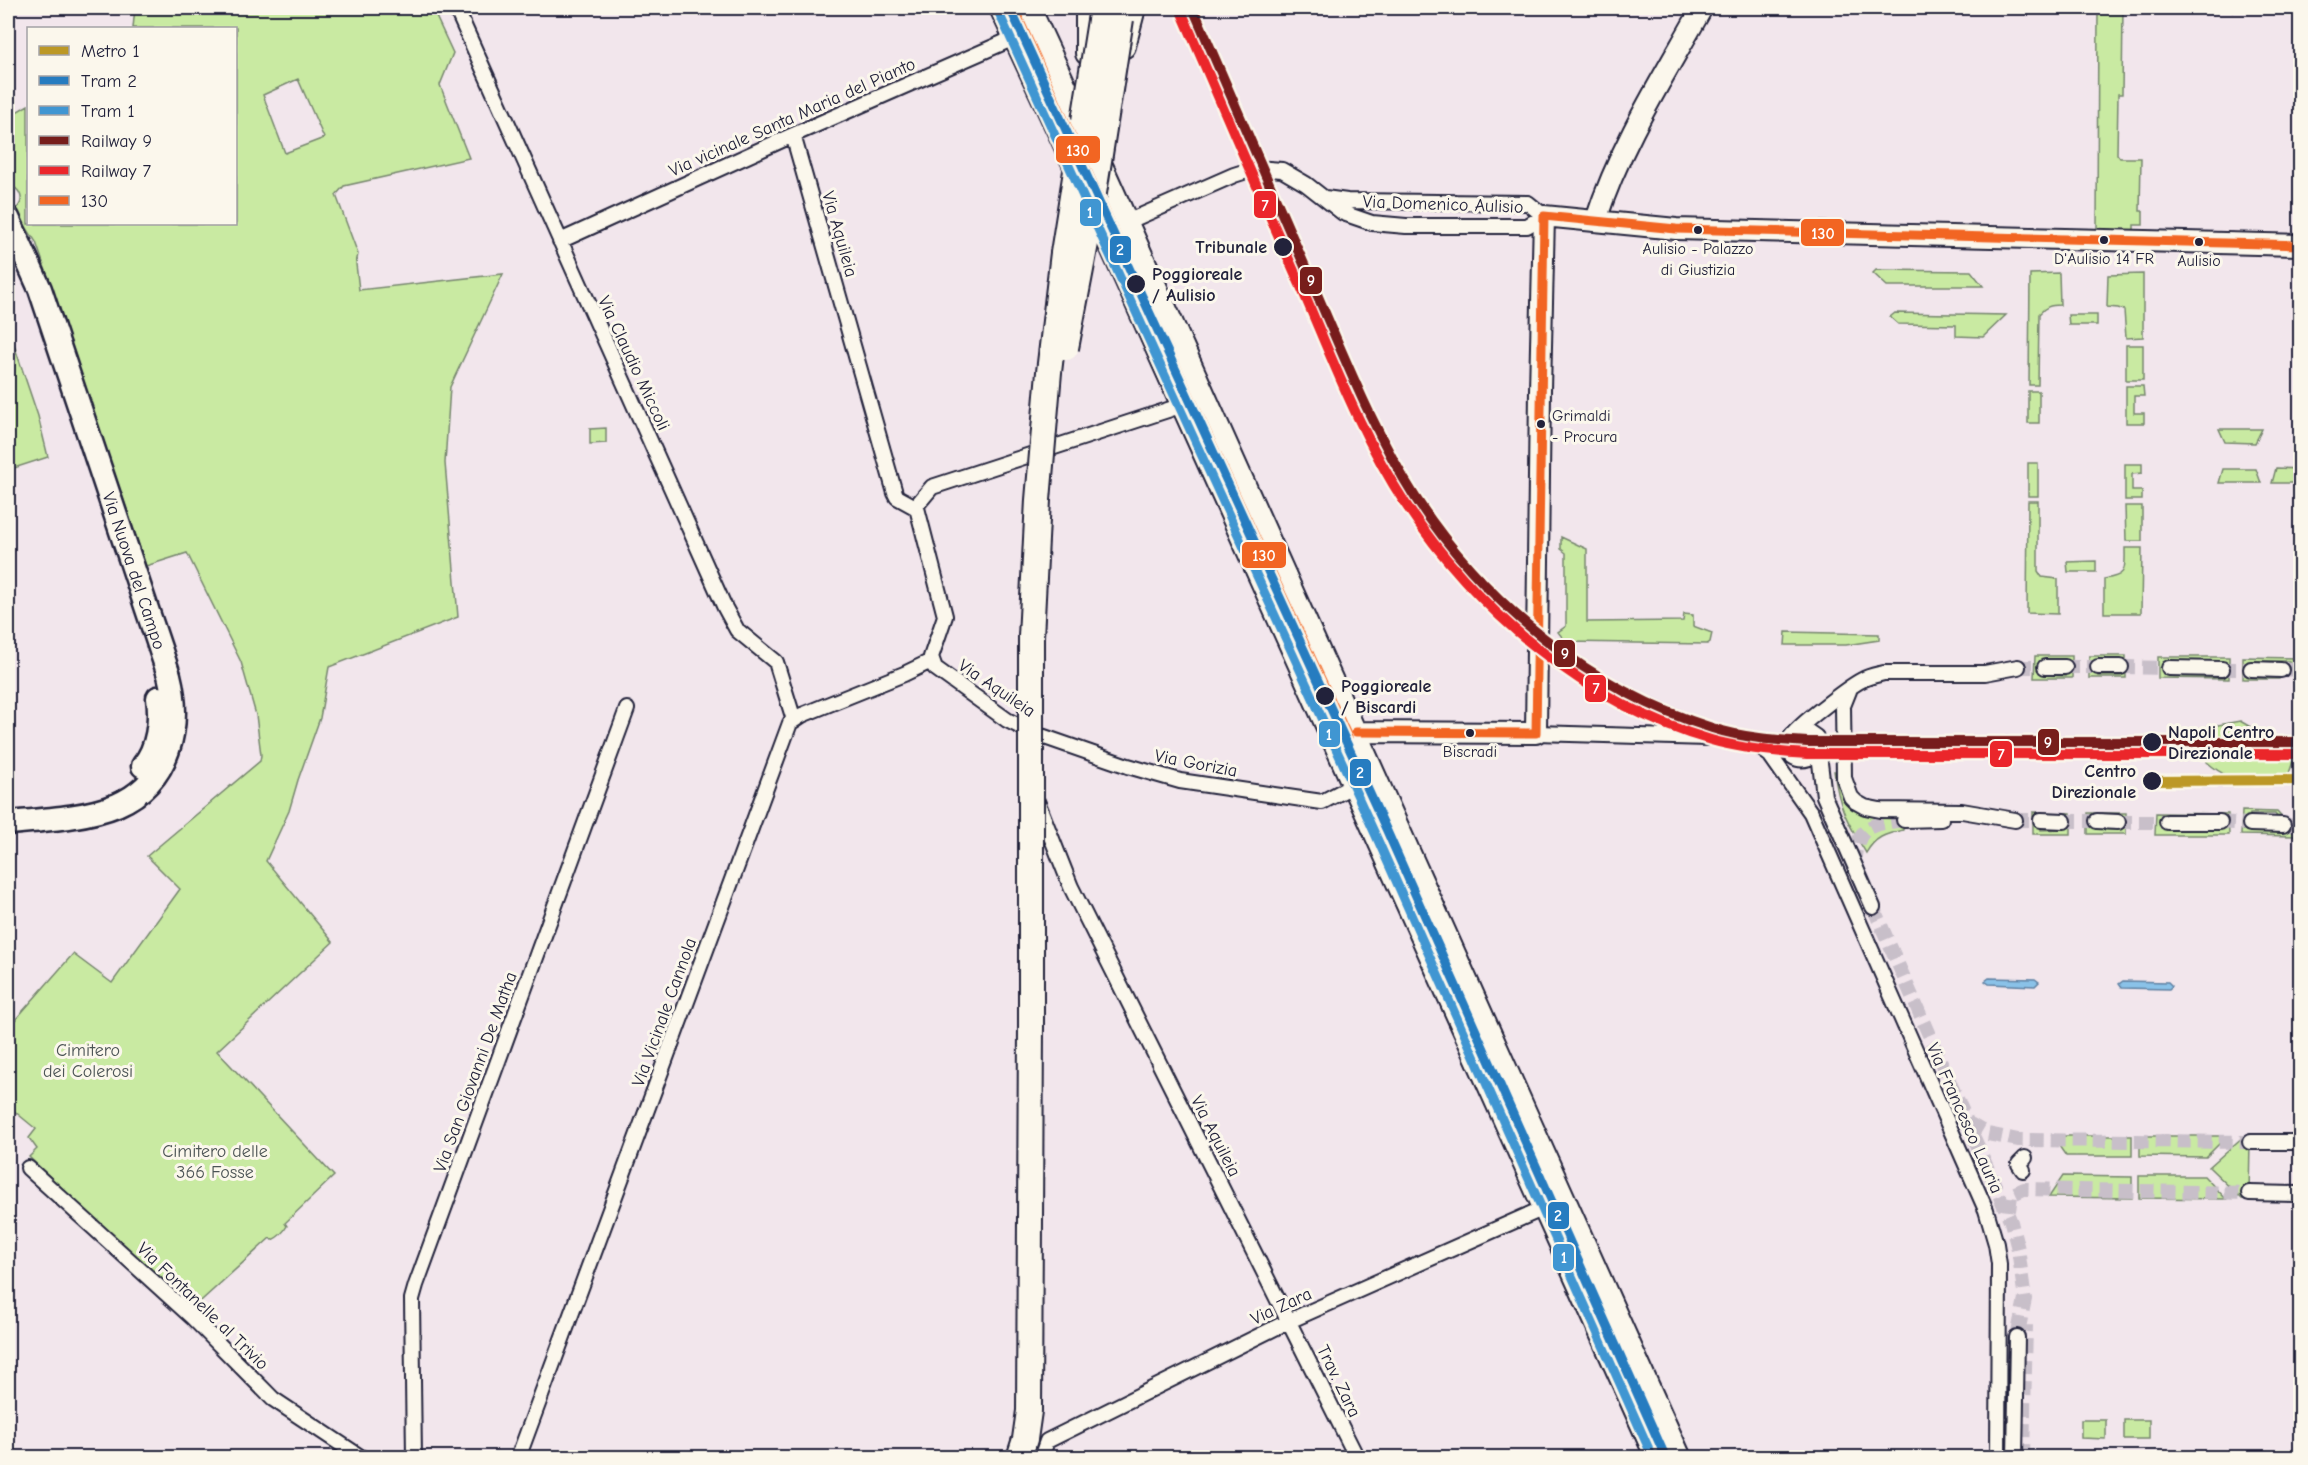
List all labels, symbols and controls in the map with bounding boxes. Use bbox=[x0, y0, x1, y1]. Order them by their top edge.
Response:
legend bbox=[27, 27, 237, 225]
text: Metro 1 bbox=[81, 41, 140, 62]
street label: Via vicinale Santa Maria del Pianto bbox=[666, 53, 919, 181]
text: Tram 2 bbox=[81, 71, 137, 92]
text: Tram 1 bbox=[81, 101, 135, 122]
text: Railway 9 bbox=[81, 131, 152, 152]
line badge: 130 bbox=[1055, 135, 1101, 164]
text: 130 bbox=[1066, 142, 1090, 160]
text: Railway 7 bbox=[81, 161, 152, 182]
street label: Via Aquileia bbox=[817, 189, 862, 280]
line badge: 7 bbox=[1253, 190, 1277, 219]
text: 130 bbox=[81, 191, 108, 212]
street label: Via Domenico Aulisio bbox=[1362, 191, 1524, 218]
text: 7 bbox=[1261, 197, 1269, 215]
line badge: 1 bbox=[1079, 198, 1102, 227]
text: 1 bbox=[1087, 204, 1093, 222]
line badge: 130 bbox=[1800, 218, 1845, 247]
marker: Aulisio - Palazzo di Giustizia bbox=[1692, 224, 1704, 236]
text: 130 bbox=[1811, 225, 1835, 243]
marker: D'Aulisio 14 FR bbox=[2098, 234, 2110, 246]
line badge: 2 bbox=[1109, 235, 1132, 264]
marker: Tribunale bbox=[1272, 236, 1294, 258]
marker: Aulisio bbox=[2193, 236, 2205, 248]
place label: Tribunale bbox=[1195, 237, 1267, 258]
place label: Aulisio - Palazzo di Giustizia bbox=[1643, 240, 1753, 279]
text: 2 bbox=[1116, 241, 1124, 259]
place label: D'Aulisio 14 FR bbox=[2054, 250, 2154, 268]
place label: Aulisio bbox=[2177, 252, 2221, 270]
place label: Poggioreale / Aulisio bbox=[1152, 264, 1243, 306]
line badge: 9 bbox=[1299, 266, 1323, 295]
text: 9 bbox=[1307, 272, 1315, 290]
marker: Poggioreale / Aulisio bbox=[1125, 273, 1147, 295]
street label: Via Claudio Miccoli bbox=[593, 293, 674, 434]
place label: Grimaldi - Procura bbox=[1552, 407, 1617, 446]
marker: Grimaldi - Procura bbox=[1535, 418, 1547, 430]
street label: Via Nuova del Campo bbox=[98, 489, 170, 652]
line badge: 130 bbox=[1241, 541, 1287, 569]
text: 130 bbox=[1252, 547, 1276, 565]
line badge: 9 bbox=[1553, 639, 1576, 668]
text: 9 bbox=[1561, 645, 1569, 663]
street label: Via Aquileia bbox=[954, 655, 1039, 722]
line badge: 7 bbox=[1584, 674, 1607, 703]
place label: Poggioreale / Biscardi bbox=[1341, 676, 1432, 718]
text: 7 bbox=[1592, 680, 1600, 698]
marker: Poggioreale / Biscardi bbox=[1314, 685, 1336, 707]
line badge: 1 bbox=[1318, 720, 1341, 748]
place label: Napoli Centro Direzionale bbox=[2168, 722, 2274, 764]
text: 1 bbox=[1326, 726, 1332, 744]
marker: Biscradi bbox=[1464, 727, 1476, 739]
line badge: 9 bbox=[2037, 728, 2060, 756]
marker: Napoli Centro Direzionale bbox=[2141, 731, 2163, 753]
text: 9 bbox=[2044, 734, 2052, 752]
line badge: 7 bbox=[1989, 740, 2013, 768]
place label: Biscradi bbox=[1443, 743, 1497, 761]
street label: Via Gorizia bbox=[1153, 745, 1239, 782]
text: 7 bbox=[1997, 746, 2005, 764]
line badge: 2 bbox=[1349, 758, 1372, 787]
place label: Centro Direzionale bbox=[2051, 761, 2136, 803]
text: 2 bbox=[1356, 764, 1364, 782]
marker: Centro Direzionale bbox=[2141, 770, 2163, 792]
street label: Via Vicinale Cannola bbox=[628, 935, 701, 1089]
street label: Via San Giovanni De Matha bbox=[429, 969, 522, 1175]
park label: Cimitero dei Colerosi bbox=[43, 1040, 133, 1082]
street label: Via Francesco Lauria bbox=[1922, 1040, 2007, 1197]
street label: Via Aquileia bbox=[1186, 1092, 1245, 1180]
park label: Cimitero delle 366 Fosse bbox=[162, 1141, 268, 1183]
line badge: 2 bbox=[1547, 1201, 1570, 1230]
text: 2 bbox=[1554, 1207, 1562, 1225]
street label: Via Fontanelle al Trivio bbox=[133, 1238, 273, 1375]
line badge: 1 bbox=[1552, 1243, 1575, 1272]
text: 1 bbox=[1561, 1249, 1567, 1267]
street label: Via Zara bbox=[1247, 1283, 1315, 1330]
street label: Trav. Zara bbox=[1312, 1342, 1365, 1421]

